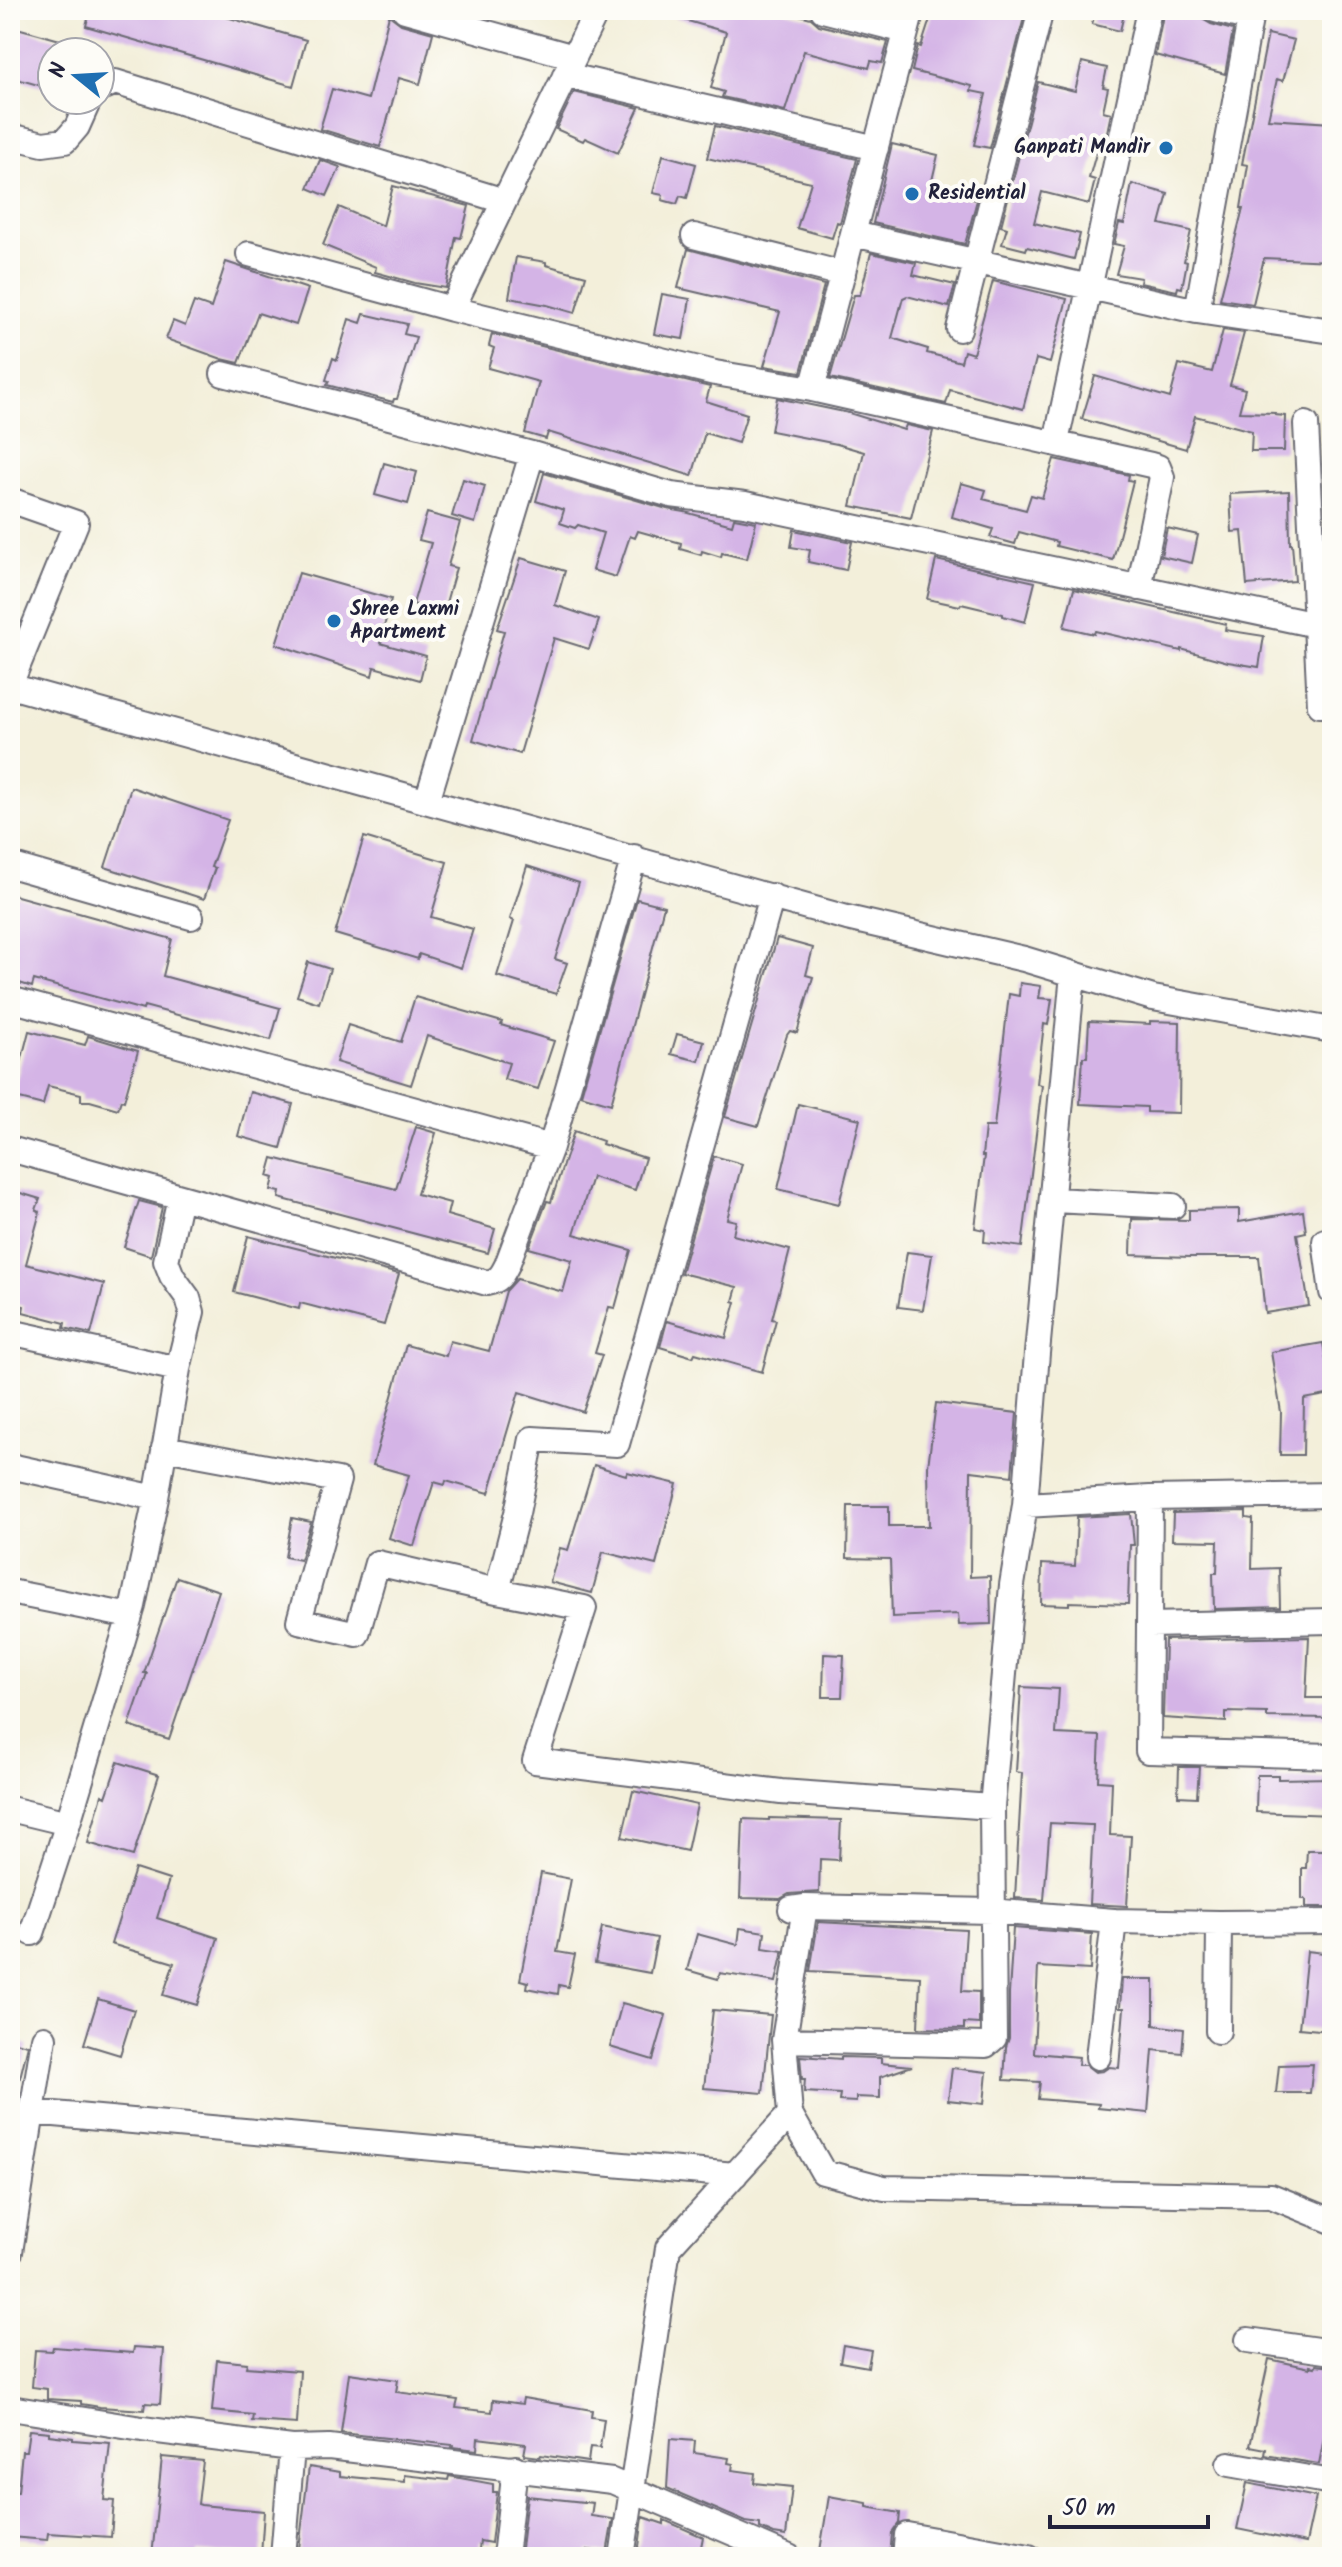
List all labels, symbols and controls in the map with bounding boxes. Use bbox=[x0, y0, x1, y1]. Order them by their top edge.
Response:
north arrow bbox=[36, 36, 116, 116]
text: N bbox=[41, 58, 78, 83]
place label: Ganpati Mandir bbox=[1014, 132, 1151, 164]
marker: Ganpati Mandir bbox=[1157, 139, 1175, 157]
place label: Residential bbox=[928, 178, 1026, 210]
marker: Residential bbox=[903, 185, 921, 203]
place label: Shree Laxmi Apartment bbox=[350, 594, 460, 649]
marker: Shree Laxmi Apartment bbox=[325, 612, 343, 630]
scale bar bbox=[1050, 2479, 1208, 2529]
text: 50 m bbox=[1062, 2489, 1116, 2528]

